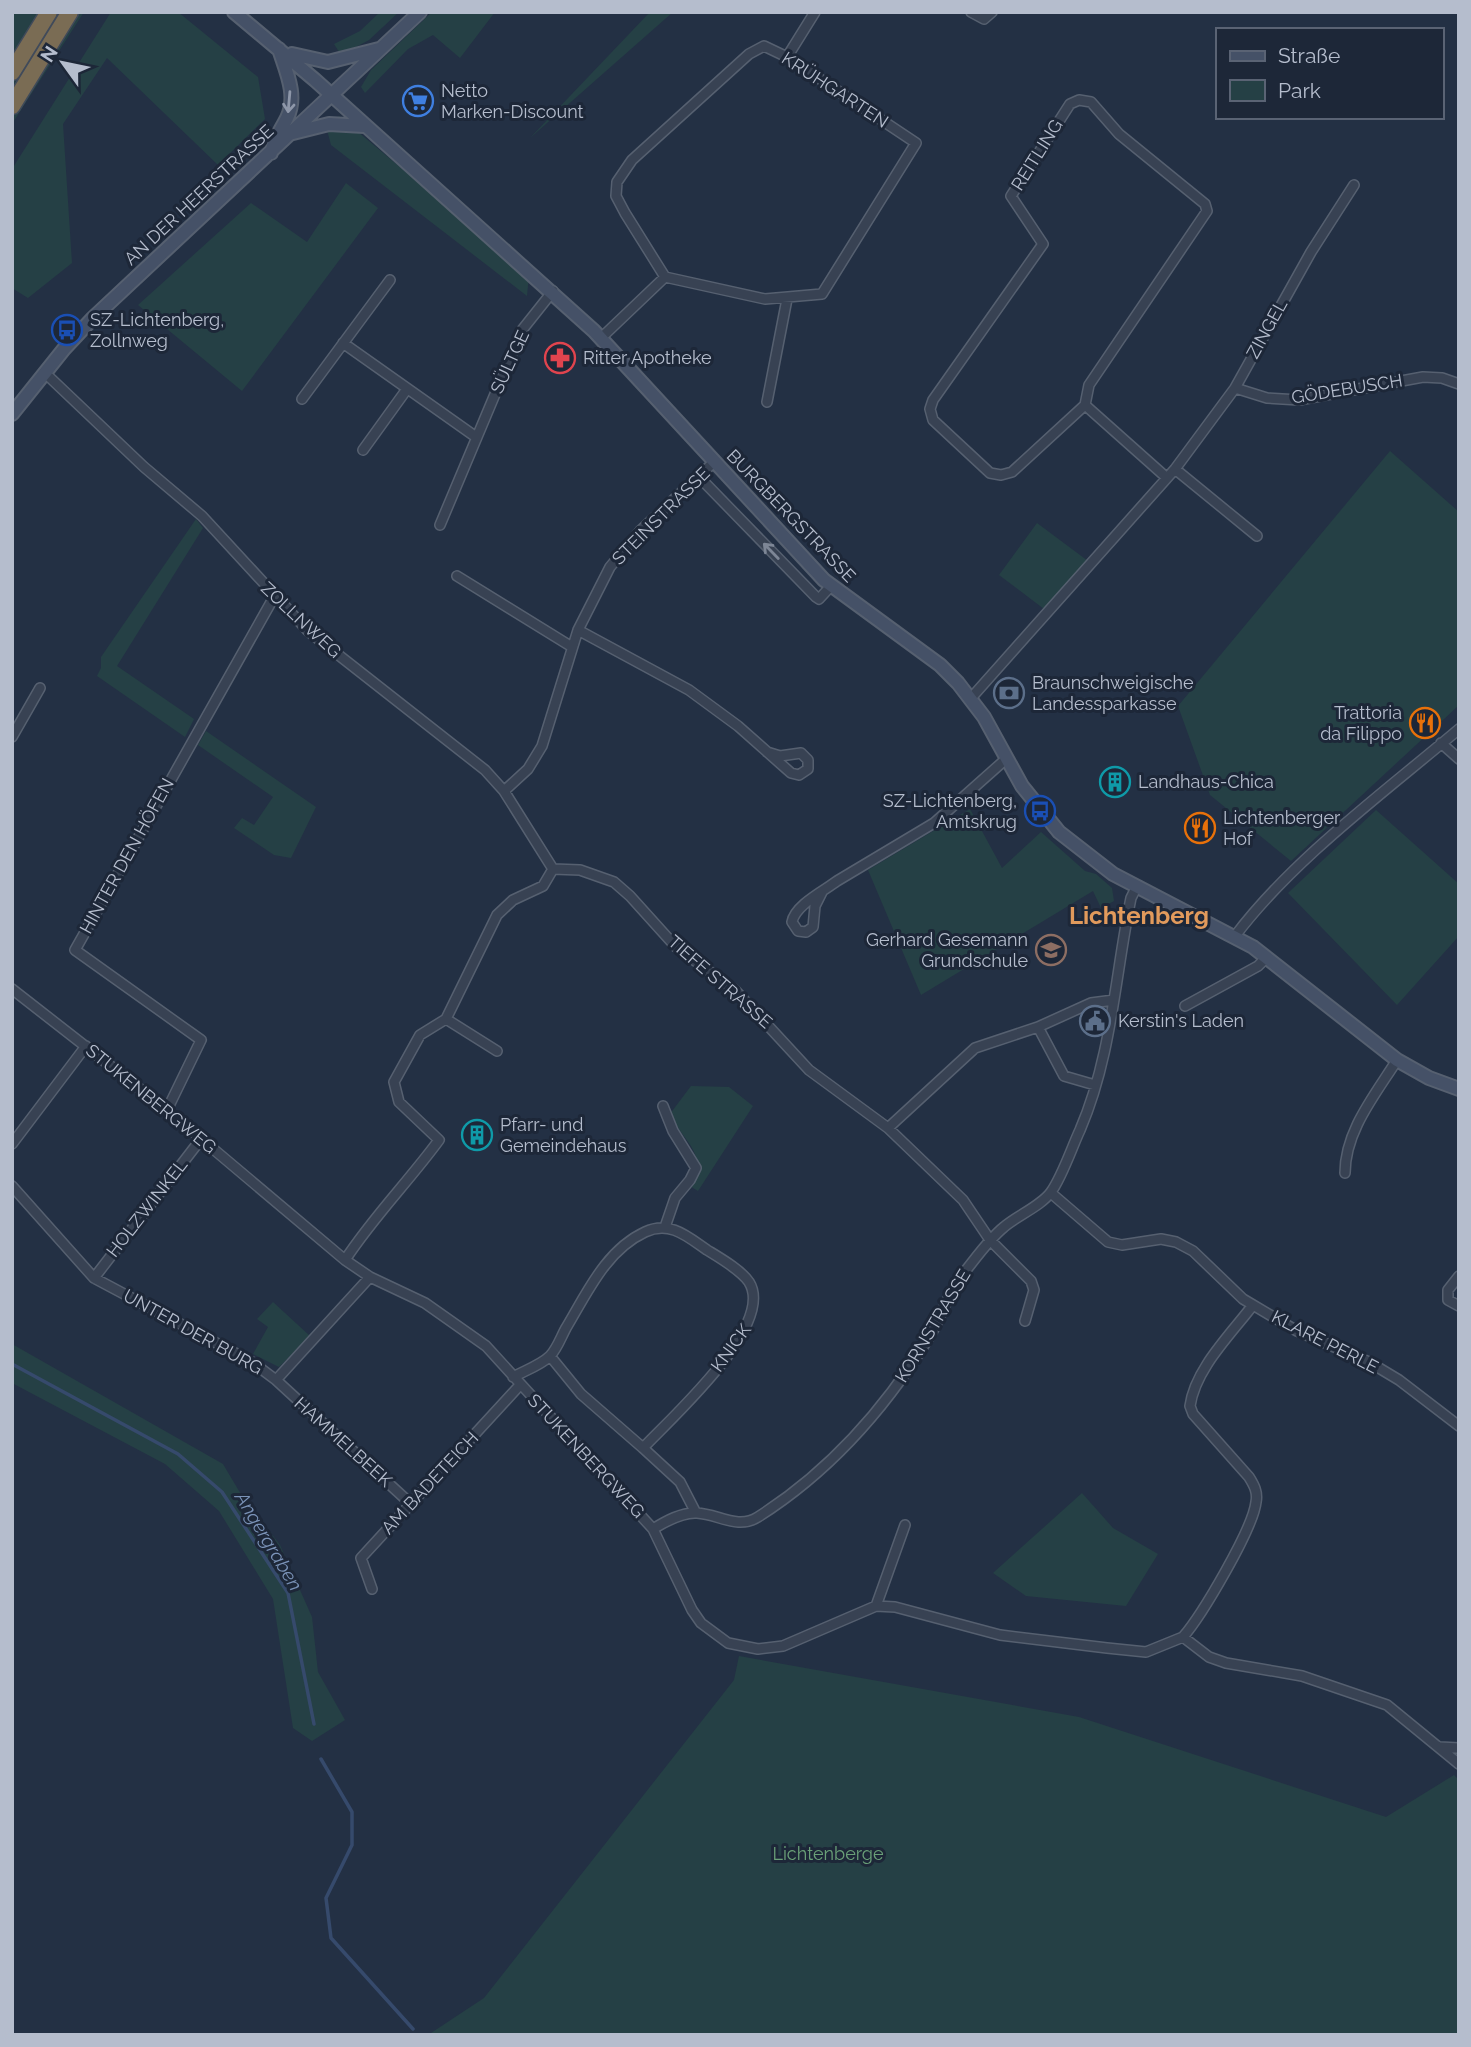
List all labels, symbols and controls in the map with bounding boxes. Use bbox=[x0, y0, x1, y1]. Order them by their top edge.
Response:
north arrow bbox=[28, 28, 98, 98]
legend bbox=[1216, 28, 1443, 119]
text: N bbox=[36, 42, 62, 66]
text: Straße bbox=[1278, 43, 1340, 68]
street label: KRÜHGARTEN bbox=[778, 47, 892, 132]
text: Park bbox=[1278, 78, 1321, 103]
place label: Netto Marken-Discount bbox=[441, 80, 584, 122]
supermarket icon: Netto Marken-Discount bbox=[401, 84, 435, 118]
one-way arrow bbox=[282, 90, 295, 113]
street label: REITLING bbox=[1006, 115, 1067, 194]
street label: AN DER HEERSTRASSE bbox=[120, 120, 278, 269]
street label: ZINGEL bbox=[1242, 295, 1292, 362]
place label: SZ-Lichtenberg, Zollnweg bbox=[90, 309, 224, 351]
bus stop icon: SZ-Lichtenberg, Zollnweg bbox=[50, 313, 84, 347]
street label: SÜLTGE bbox=[486, 327, 533, 397]
pharmacy icon: Ritter Apotheke bbox=[543, 341, 577, 375]
place label: Ritter Apotheke bbox=[583, 347, 712, 368]
street label: GÖDEBUSCH bbox=[1290, 369, 1404, 408]
street label: BURGBERGSTRASSE bbox=[723, 445, 860, 586]
street label: STEINSTRASSE bbox=[607, 462, 714, 569]
one-way arrow bbox=[762, 543, 779, 560]
street label: ZOLLNWEG bbox=[257, 577, 346, 662]
place label: Braunschweigische Landessparkasse bbox=[1032, 672, 1194, 714]
bank icon: Braunschweigische Landessparkasse bbox=[992, 676, 1026, 710]
place label: Trattoria da Filippo bbox=[1320, 702, 1402, 744]
restaurant icon: Trattoria da Filippo bbox=[1408, 706, 1442, 740]
building icon: Landhaus-Chica bbox=[1098, 765, 1132, 799]
place label: Landhaus-Chica bbox=[1138, 771, 1274, 792]
street label: HINTER DEN HÖFEN bbox=[75, 774, 178, 937]
place label: SZ-Lichtenberg, Amtskrug bbox=[883, 790, 1017, 832]
bus stop icon: SZ-Lichtenberg, Amtskrug bbox=[1023, 794, 1057, 828]
place label: Lichtenberger Hof bbox=[1223, 807, 1341, 849]
restaurant icon: Lichtenberger Hof bbox=[1183, 811, 1217, 845]
district label: Lichtenberg bbox=[1069, 901, 1209, 930]
place label: Gerhard Gesemann Grundschule bbox=[866, 929, 1028, 971]
street label: TIEFE STRASSE bbox=[664, 931, 777, 1033]
school or university icon: Gerhard Gesemann Grundschule bbox=[1034, 933, 1068, 967]
public building icon: Kerstin's Laden bbox=[1078, 1004, 1112, 1038]
place label: Kerstin's Laden bbox=[1118, 1010, 1244, 1031]
street label: STUKENBERGWEG bbox=[82, 1040, 221, 1158]
place label: Pfarr- und Gemeindehaus bbox=[500, 1114, 627, 1156]
building icon: Pfarr- und Gemeindehaus bbox=[460, 1118, 494, 1152]
street label: HOLZWINKEL bbox=[102, 1154, 192, 1261]
street label: KORNSTRASSE bbox=[891, 1265, 975, 1386]
street label: UNTER DER BURG bbox=[120, 1285, 267, 1379]
street label: KLARE PERLE bbox=[1268, 1306, 1382, 1377]
street label: KNICK bbox=[706, 1319, 755, 1376]
street label: STUKENBERGWEG bbox=[524, 1389, 649, 1522]
street label: HAMMELBEEK bbox=[290, 1392, 397, 1491]
street label: AM BADETEICH bbox=[377, 1427, 482, 1538]
water label: Angergraben bbox=[230, 1487, 307, 1594]
park label: Lichtenberge bbox=[772, 1843, 884, 1864]

